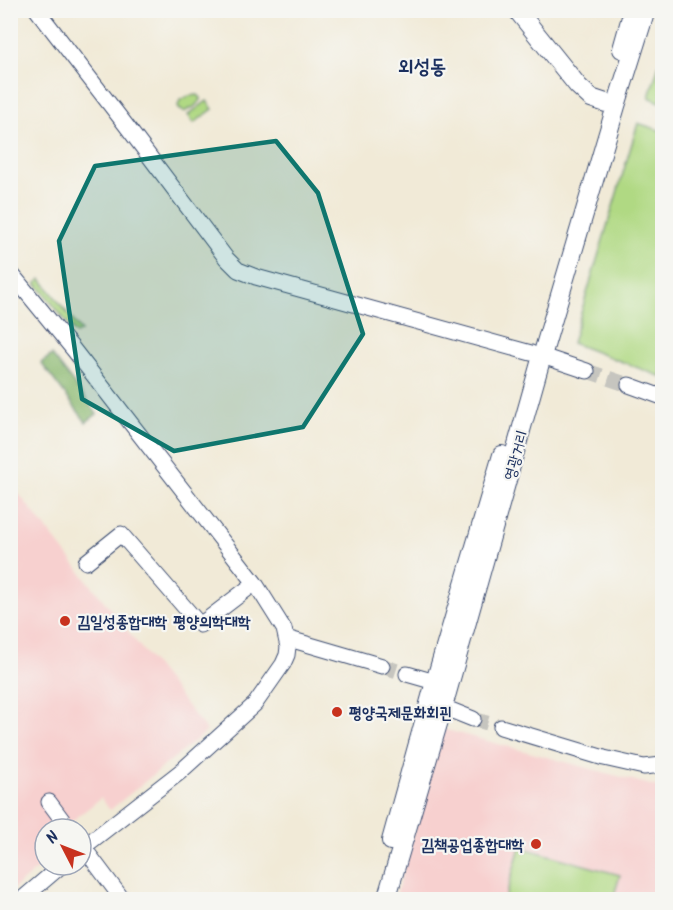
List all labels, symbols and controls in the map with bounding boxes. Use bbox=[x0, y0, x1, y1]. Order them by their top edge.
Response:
district label: 외성동 bbox=[398, 52, 446, 84]
street label: 영광거리 bbox=[497, 427, 536, 484]
place label: 김일성종합대학 평양의학대학 bbox=[77, 610, 251, 635]
marker: 김일성종합대학 평양의학대학 bbox=[58, 614, 72, 628]
place label: 평양국제문화회괸 bbox=[349, 701, 452, 726]
marker: 평양국제문화회괸 bbox=[330, 705, 344, 719]
north arrow bbox=[33, 817, 93, 877]
text: N bbox=[40, 826, 66, 850]
place label: 김책공업종합대학 bbox=[421, 833, 524, 858]
marker: 김책공업종합대학 bbox=[529, 837, 543, 851]

